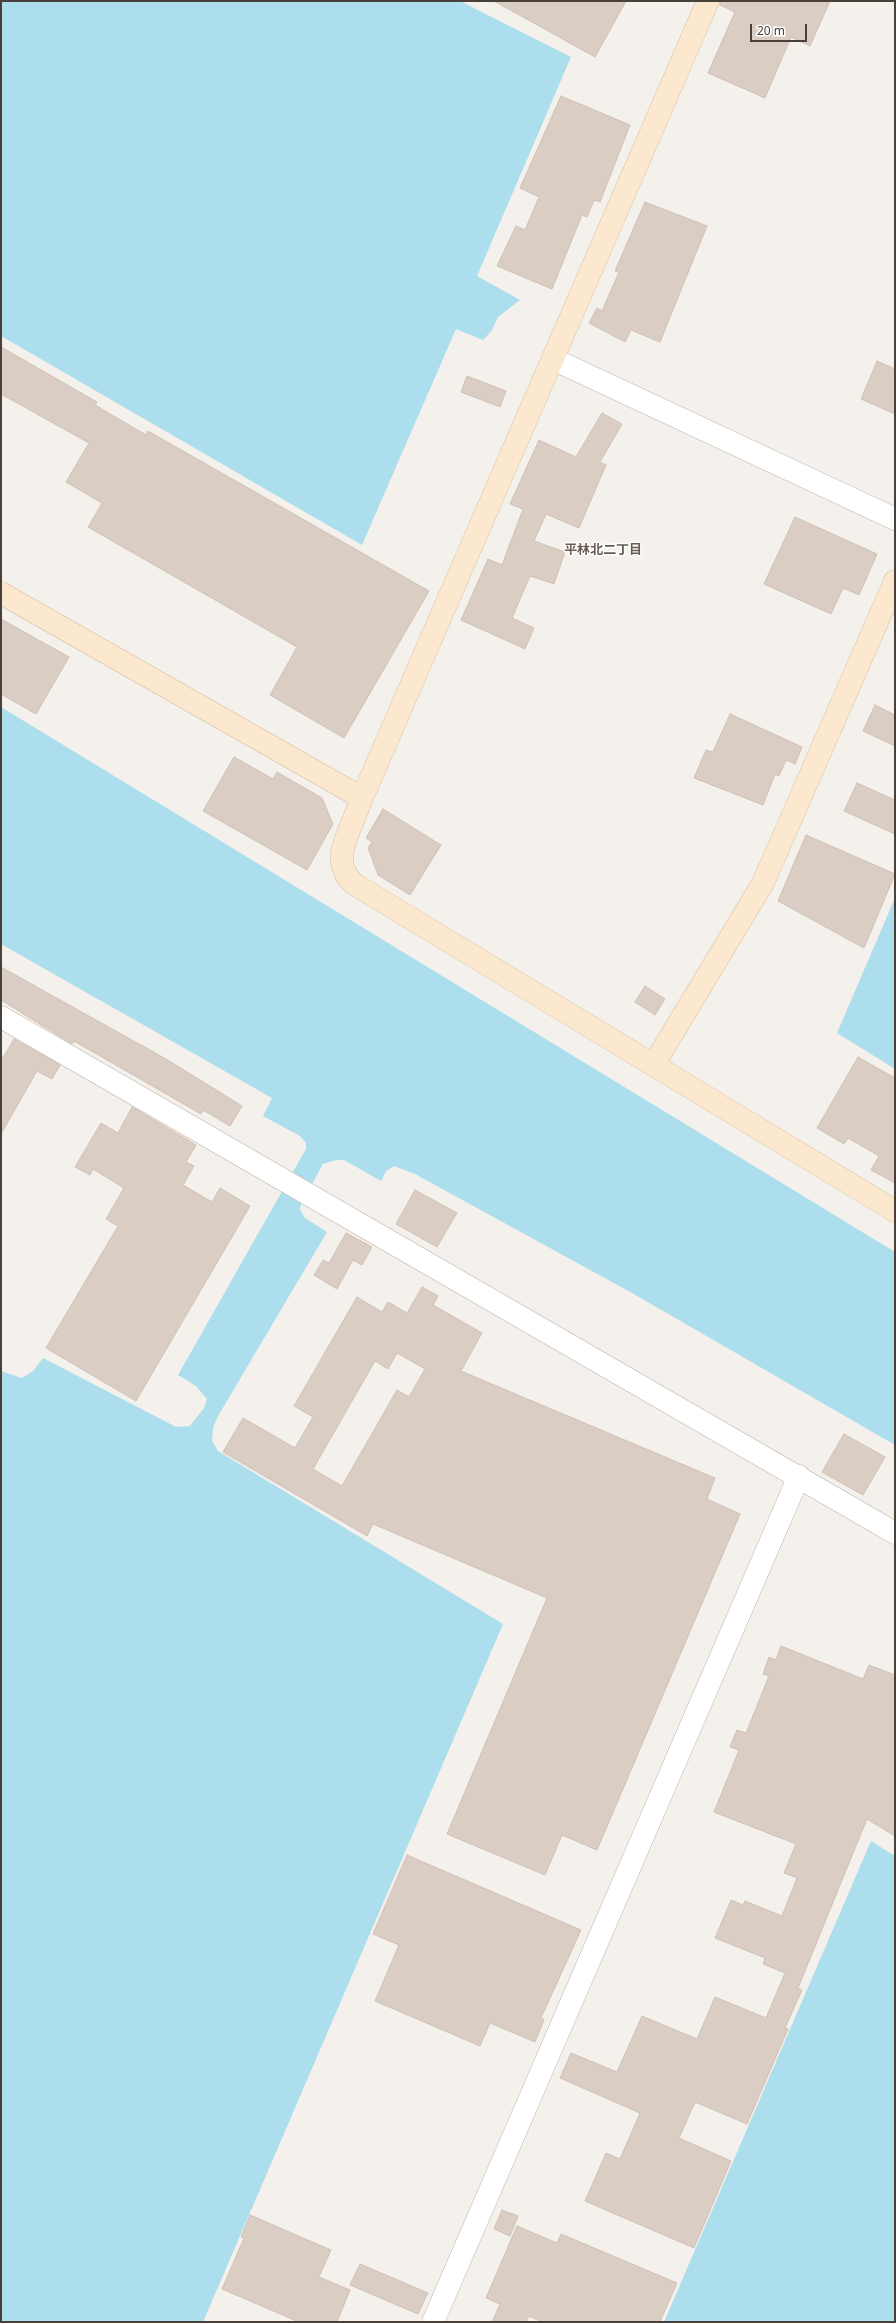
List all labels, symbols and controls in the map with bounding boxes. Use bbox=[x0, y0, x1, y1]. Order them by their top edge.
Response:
scale bar bbox=[752, 16, 809, 42]
text: 20 m bbox=[757, 22, 785, 39]
district label: 平林北二丁目 bbox=[564, 542, 642, 558]

